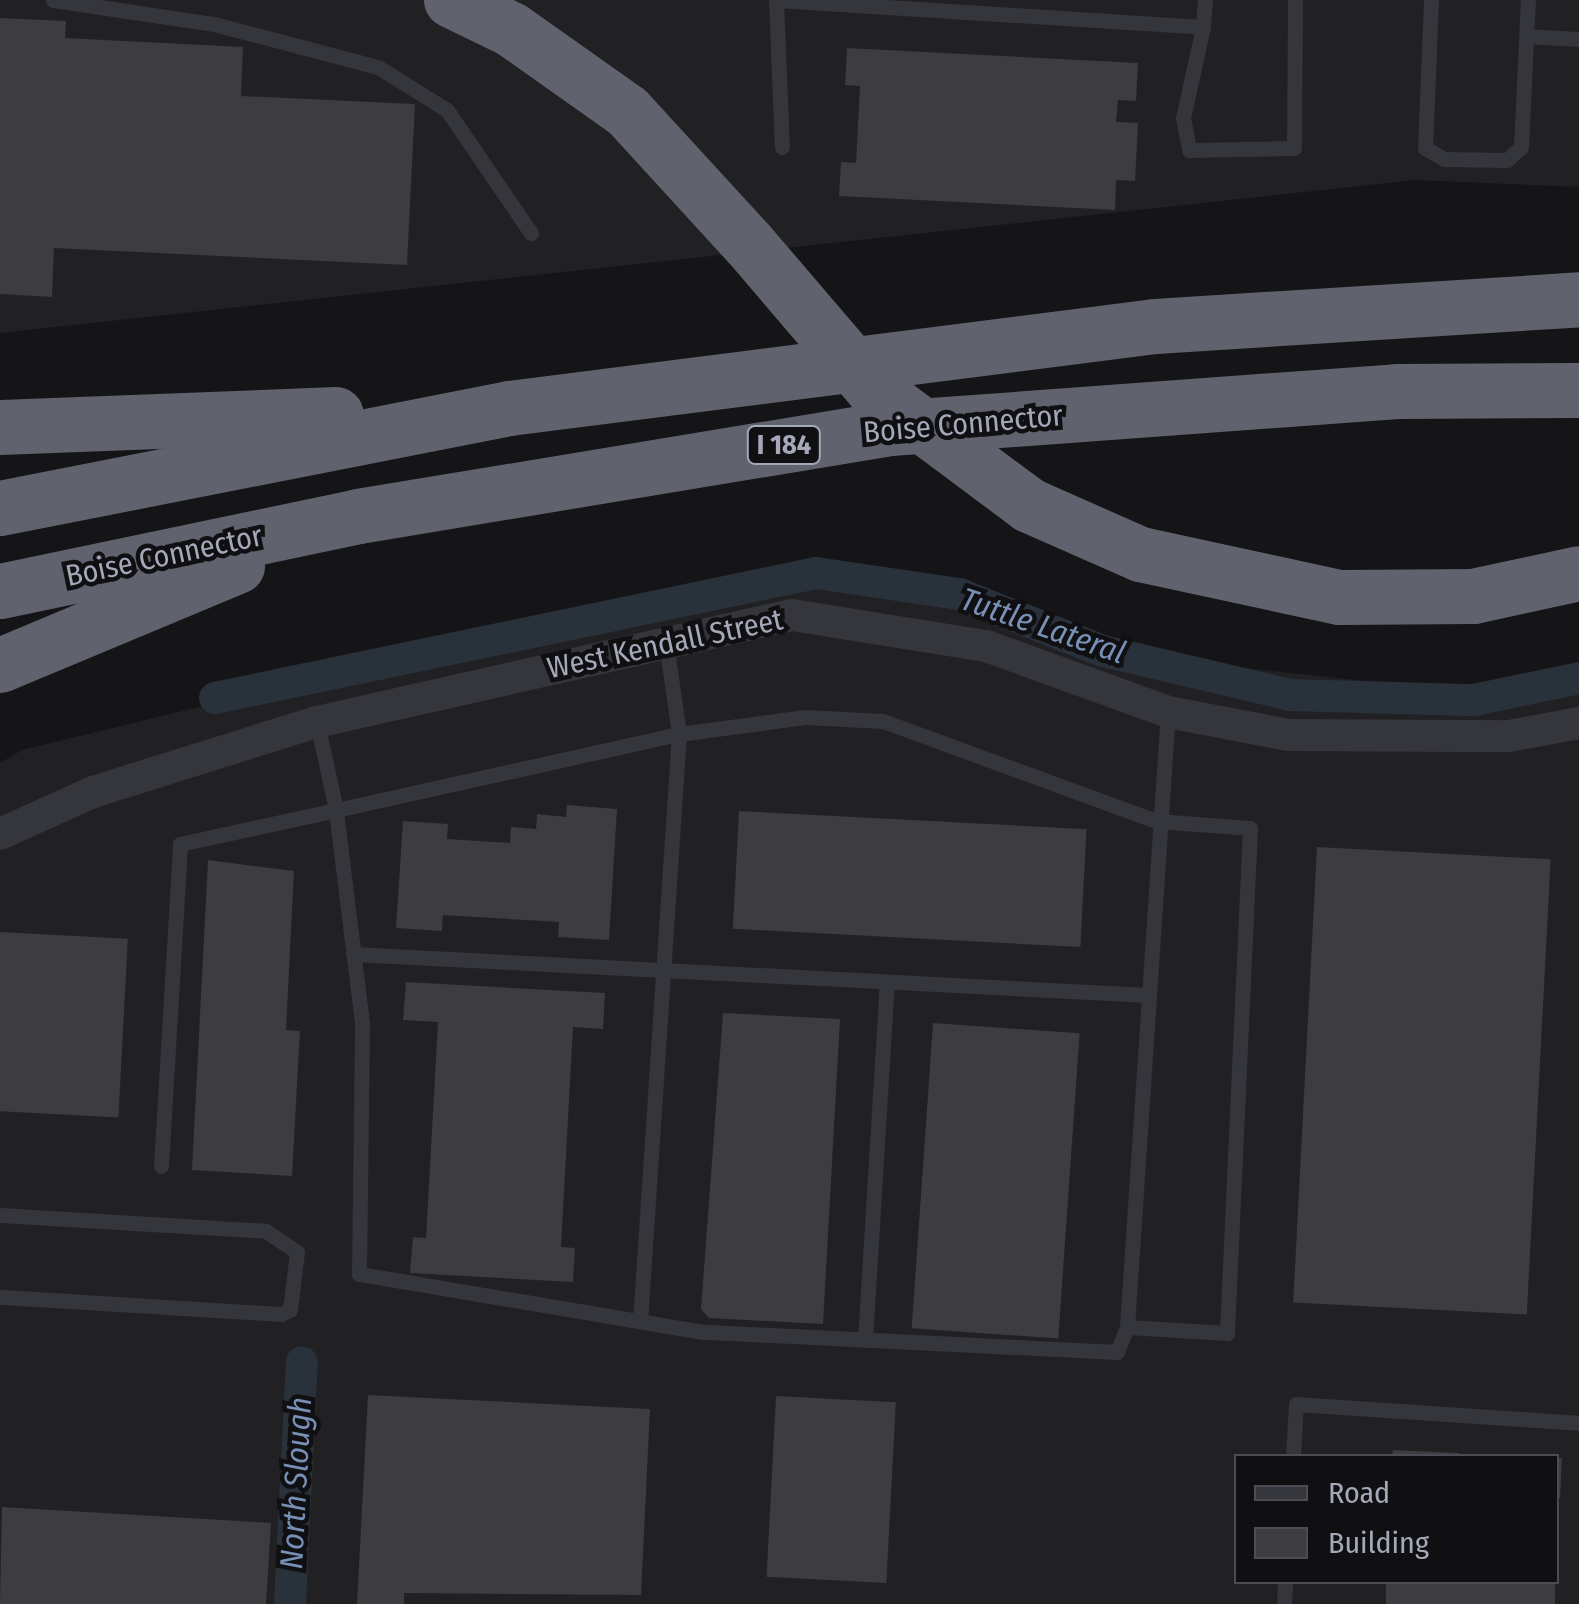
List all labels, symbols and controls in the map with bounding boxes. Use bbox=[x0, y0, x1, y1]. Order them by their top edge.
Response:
street label: Boise Connector bbox=[862, 397, 1064, 451]
road number: I 184 bbox=[746, 422, 822, 468]
street label: Boise Connector bbox=[63, 518, 265, 594]
water label: Tuttle Lateral bbox=[956, 580, 1130, 672]
street label: West Kendall Street bbox=[544, 601, 786, 687]
water label: North Slough bbox=[272, 1396, 320, 1570]
legend bbox=[1234, 1454, 1559, 1584]
text: Road bbox=[1328, 1475, 1390, 1511]
text: Building bbox=[1328, 1525, 1429, 1561]

